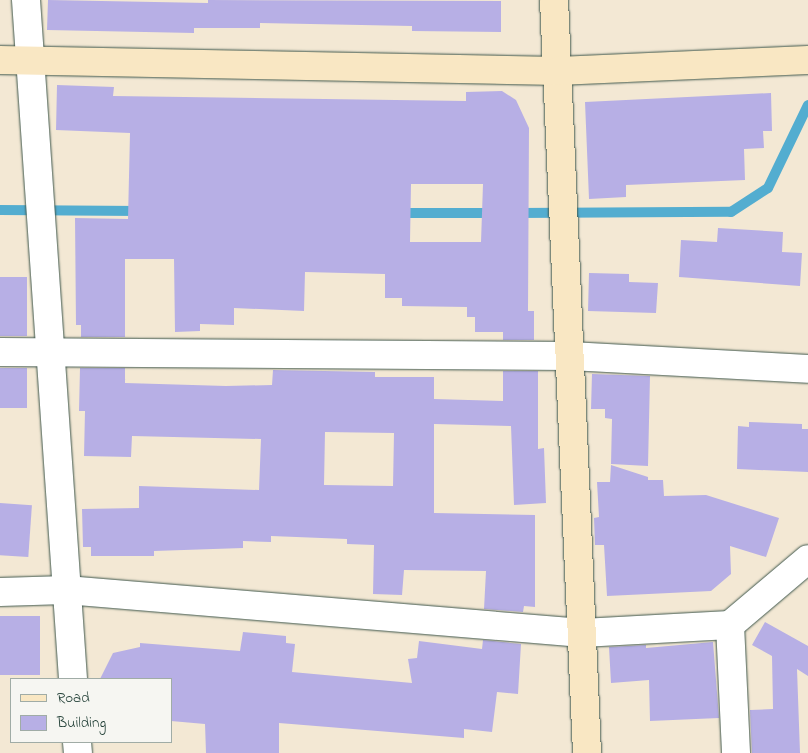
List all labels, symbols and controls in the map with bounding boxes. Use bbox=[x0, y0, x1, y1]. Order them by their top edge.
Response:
legend bbox=[10, 678, 172, 743]
text: Road bbox=[57, 687, 90, 709]
text: Building bbox=[57, 712, 106, 734]

